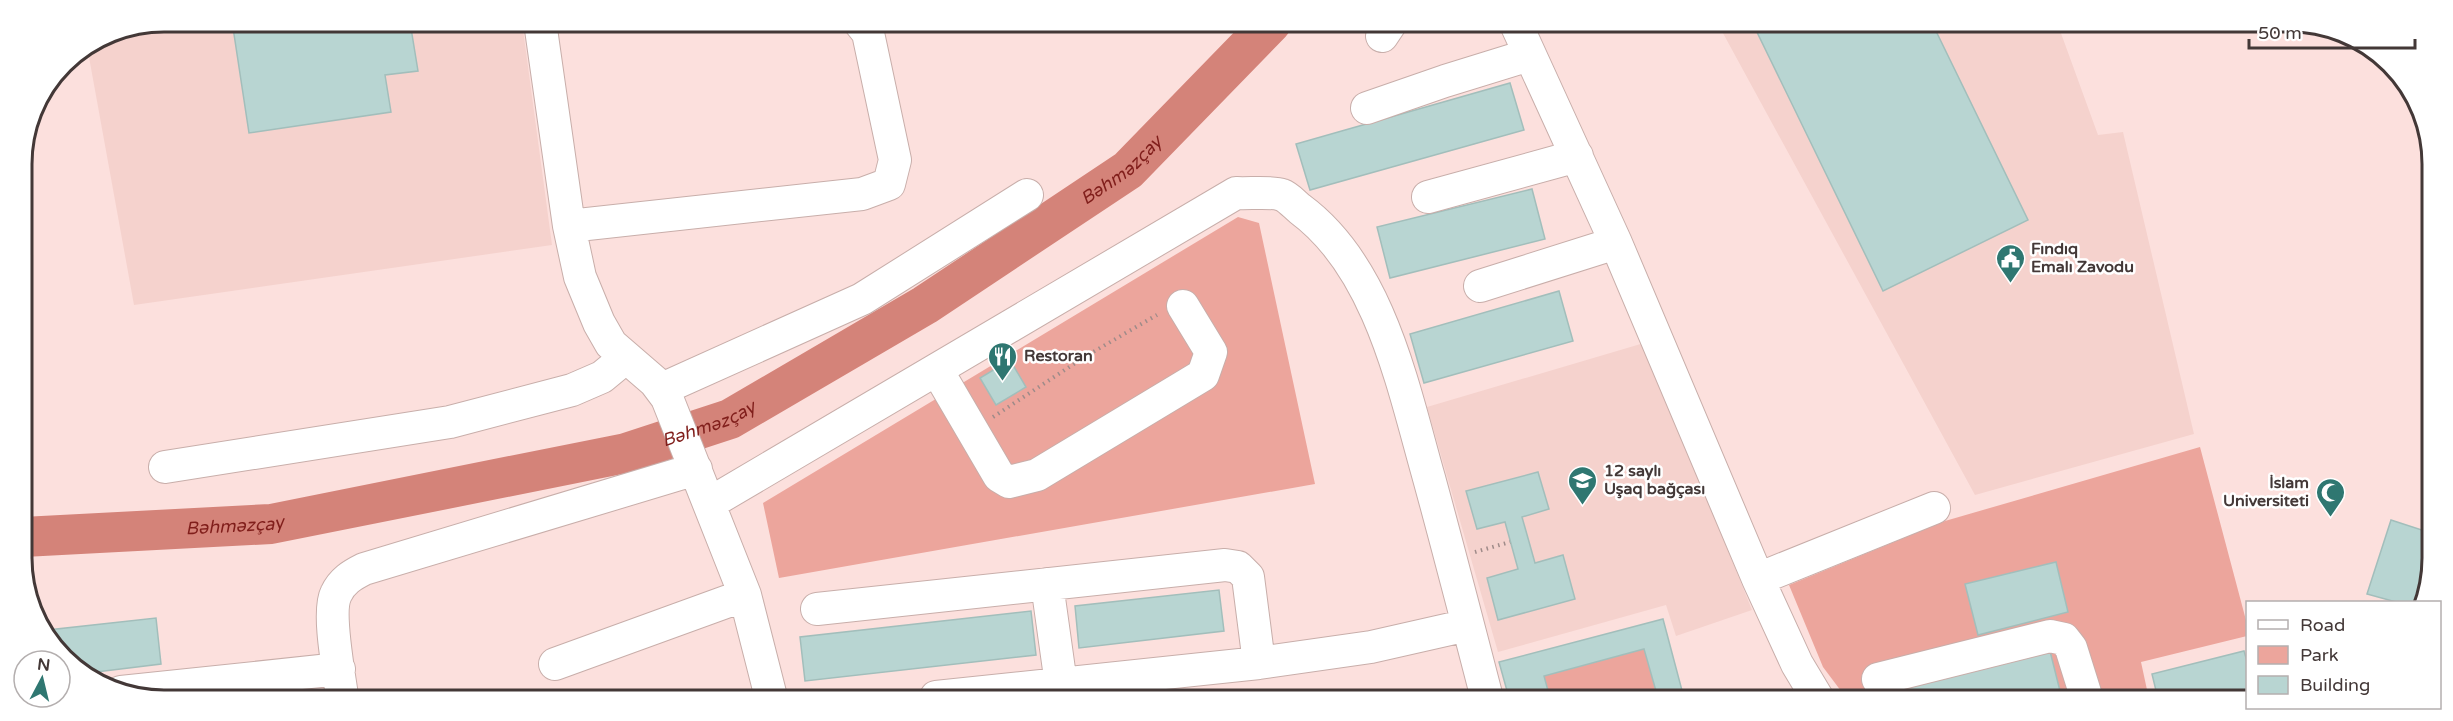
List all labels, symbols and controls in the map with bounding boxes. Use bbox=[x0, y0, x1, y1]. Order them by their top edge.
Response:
scale bar bbox=[2249, 12, 2416, 50]
text: 50 m bbox=[2258, 22, 2302, 44]
water label: Bəhməzçay bbox=[1076, 129, 1168, 209]
place label: Fındıq Emalı Zavodu bbox=[2031, 239, 2134, 277]
public building icon: Fındıq Emalı Zavodu bbox=[1994, 242, 2026, 284]
restaurant icon: Restoran bbox=[987, 340, 1019, 382]
place label: Restoran bbox=[1024, 346, 1093, 366]
water label: Bəhməzçay bbox=[659, 394, 761, 452]
place label: 12 saylı Uşaq bağçası bbox=[1604, 461, 1705, 499]
school or university icon: 12 saylı Uşaq bağçası bbox=[1567, 464, 1599, 506]
place label: İslam Universiteti bbox=[2223, 473, 2309, 511]
mosque icon: İslam Universiteti bbox=[2314, 476, 2346, 518]
water label: Bəhməzçay bbox=[185, 510, 288, 539]
legend bbox=[2246, 601, 2441, 709]
text: Road bbox=[2300, 614, 2345, 636]
text: Park bbox=[2300, 644, 2339, 666]
north arrow bbox=[12, 649, 72, 709]
text: N bbox=[36, 654, 51, 676]
text: Building bbox=[2300, 674, 2370, 696]

